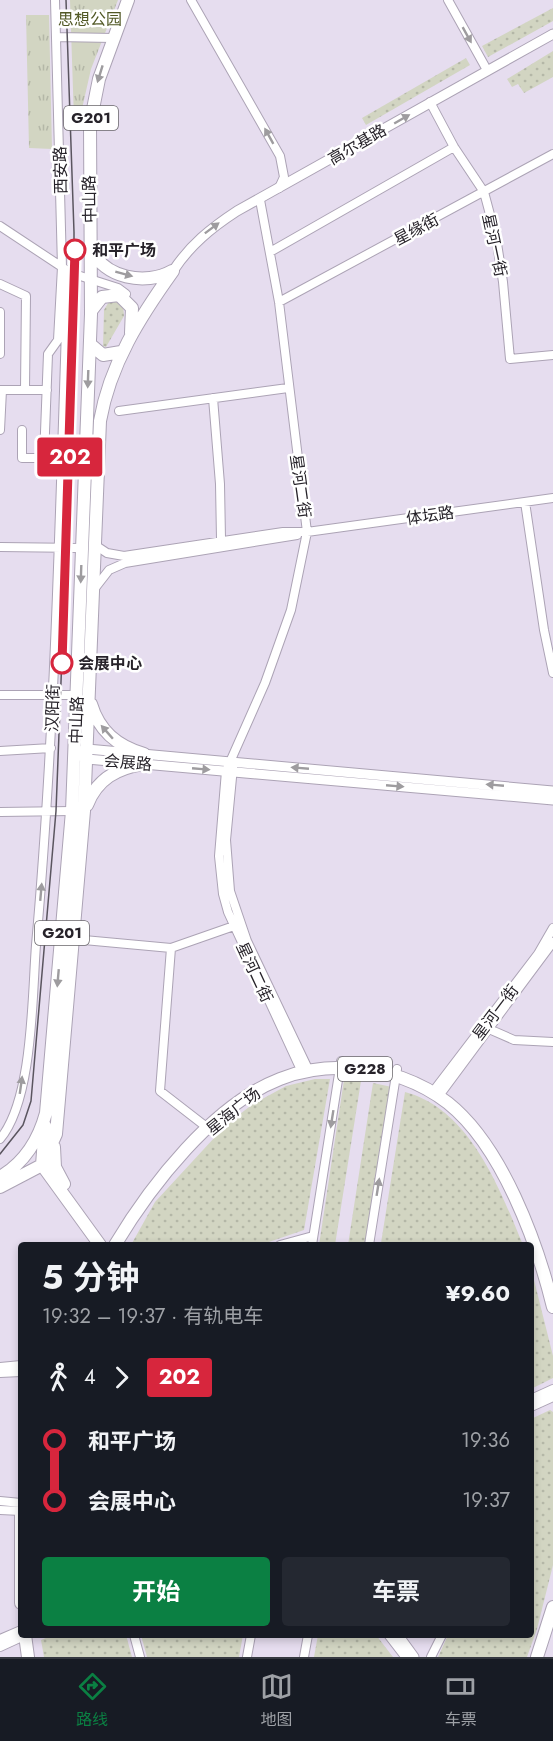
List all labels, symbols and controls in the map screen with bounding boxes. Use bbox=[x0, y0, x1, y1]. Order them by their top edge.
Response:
park label: 思想公园 bbox=[58, 8, 122, 31]
one-way arrow bbox=[462, 27, 472, 44]
one-way arrow bbox=[95, 66, 104, 84]
road number: G201 bbox=[64, 106, 118, 130]
one-way arrow bbox=[394, 113, 410, 124]
street label: 高尔基路 bbox=[324, 118, 391, 170]
one-way arrow bbox=[263, 128, 274, 144]
street label: 西安路 bbox=[49, 146, 72, 194]
street label: 中山路 bbox=[78, 175, 101, 223]
street label: 星缘街 bbox=[390, 208, 443, 251]
street label: 星河一街 bbox=[477, 211, 512, 279]
one-way arrow bbox=[204, 222, 220, 234]
marker: 和平广场 bbox=[64, 239, 86, 261]
place label: 和平广场 bbox=[92, 239, 156, 262]
one-way arrow bbox=[115, 270, 133, 280]
one-way arrow bbox=[84, 369, 93, 388]
line badge: 202 bbox=[36, 438, 104, 476]
text: 202 bbox=[49, 442, 91, 472]
street label: 星河二街 bbox=[285, 453, 316, 519]
street label: 体坛路 bbox=[405, 501, 455, 530]
one-way arrow bbox=[76, 564, 86, 583]
marker: 会展中心 bbox=[51, 652, 73, 674]
place label: 会展中心 bbox=[78, 652, 142, 675]
street label: 汉阳街 bbox=[40, 684, 65, 732]
street label: 中山路 bbox=[64, 696, 89, 744]
one-way arrow bbox=[101, 725, 114, 740]
street label: 会展路 bbox=[103, 749, 153, 776]
one-way arrow bbox=[291, 763, 310, 773]
one-way arrow bbox=[192, 764, 211, 774]
one-way arrow bbox=[485, 780, 504, 790]
one-way arrow bbox=[386, 781, 405, 791]
one-way arrow bbox=[36, 882, 46, 901]
road number: G201 bbox=[35, 921, 89, 945]
street label: 星河二街 bbox=[231, 938, 278, 1006]
one-way arrow bbox=[53, 969, 63, 988]
street label: 星河一街 bbox=[467, 980, 524, 1045]
road number: G228 bbox=[338, 1057, 392, 1081]
one-way arrow bbox=[17, 1076, 26, 1095]
street label: 星海广场 bbox=[201, 1082, 265, 1140]
one-way arrow bbox=[327, 1110, 336, 1129]
one-way arrow bbox=[374, 1178, 383, 1197]
text: 5 分钟 bbox=[42, 1254, 139, 1301]
text: ¥9.60 bbox=[446, 1277, 510, 1309]
text: 19:32 – 19:37 · 有轨电车 bbox=[42, 1302, 263, 1331]
icon: walk bbox=[42, 1361, 75, 1394]
icon: forward bbox=[105, 1361, 138, 1394]
text: 202 bbox=[159, 1362, 200, 1392]
text: 4 bbox=[84, 1363, 96, 1392]
text: 和平广场 bbox=[88, 1425, 176, 1457]
text: 19:36 bbox=[461, 1426, 510, 1455]
text: 会展中心 bbox=[88, 1485, 176, 1517]
text: 19:37 bbox=[462, 1486, 510, 1515]
button: 开始 bbox=[42, 1557, 270, 1626]
button: 车票 bbox=[282, 1557, 510, 1626]
tab: 路线 bbox=[76, 1670, 109, 1731]
tab: 地图 bbox=[260, 1670, 293, 1731]
tab: 车票 bbox=[444, 1670, 477, 1731]

